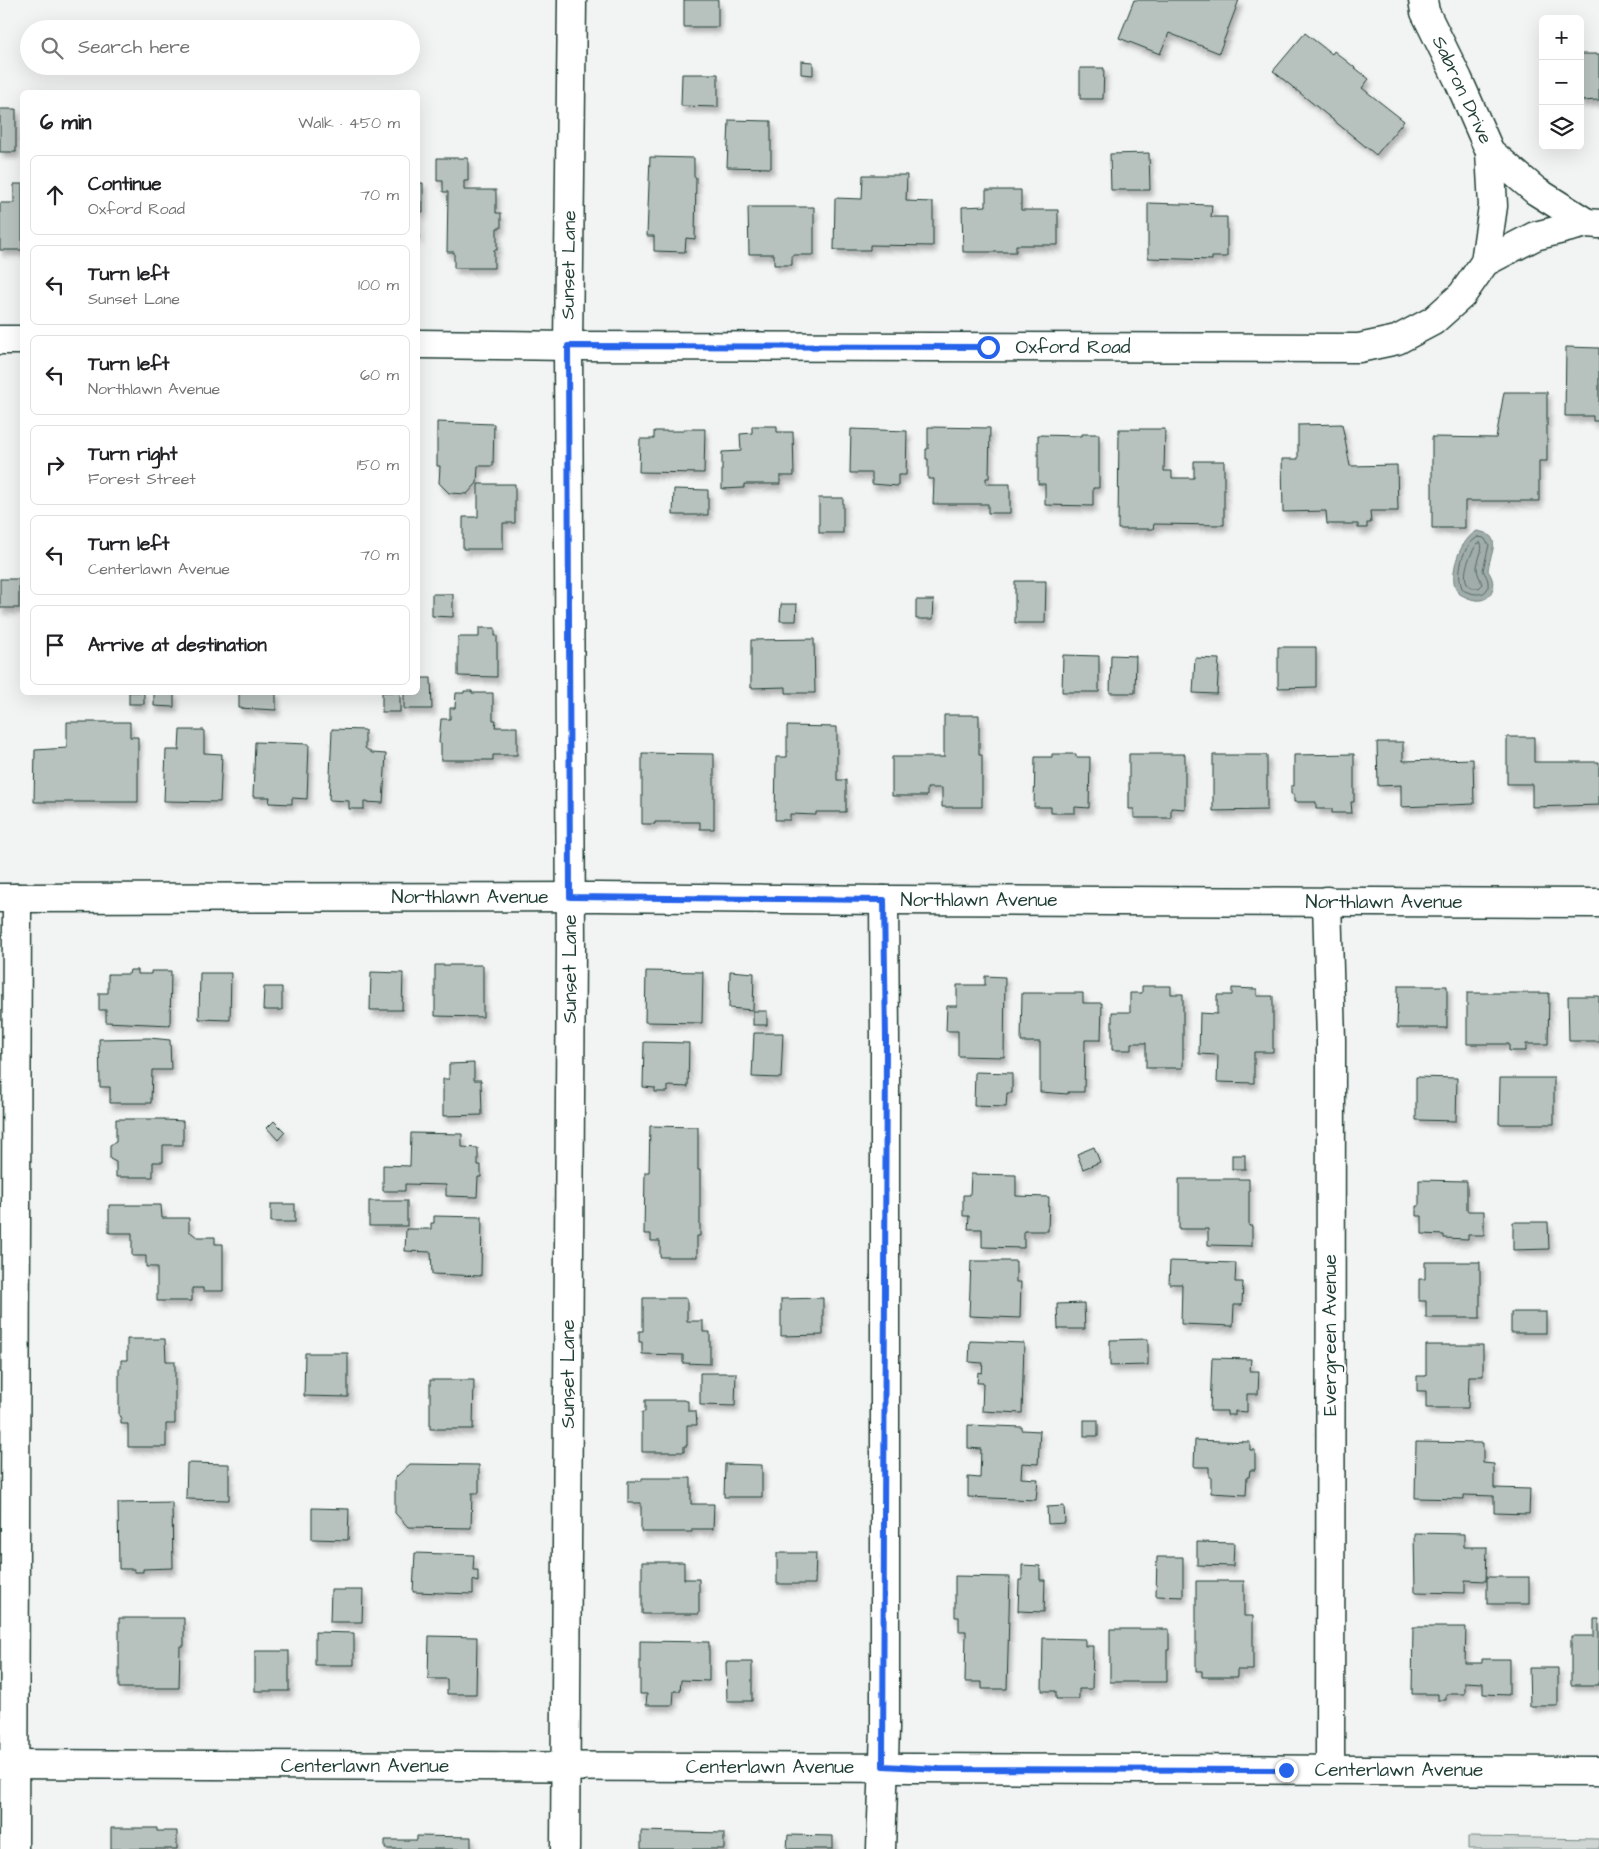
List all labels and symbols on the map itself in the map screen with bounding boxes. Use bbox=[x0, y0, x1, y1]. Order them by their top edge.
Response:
street label: Sabron Drive bbox=[1425, 31, 1499, 149]
street label: Sunset Lane bbox=[555, 210, 583, 320]
street label: Oxford Road bbox=[1015, 334, 1131, 361]
route start bbox=[977, 336, 1000, 359]
street label: Northlawn Avenue bbox=[391, 884, 549, 911]
street label: Northlawn Avenue bbox=[900, 887, 1058, 914]
street label: Northlawn Avenue bbox=[1305, 889, 1463, 916]
street label: Sunset Lane bbox=[557, 914, 584, 1024]
street label: Evergreen Avenue bbox=[1317, 1254, 1345, 1416]
street label: Sunset Lane bbox=[555, 1319, 582, 1429]
street label: Centerlawn Avenue bbox=[281, 1753, 449, 1780]
street label: Centerlawn Avenue bbox=[686, 1754, 854, 1781]
street label: Centerlawn Avenue bbox=[1315, 1757, 1483, 1784]
route end bbox=[1275, 1759, 1298, 1782]

